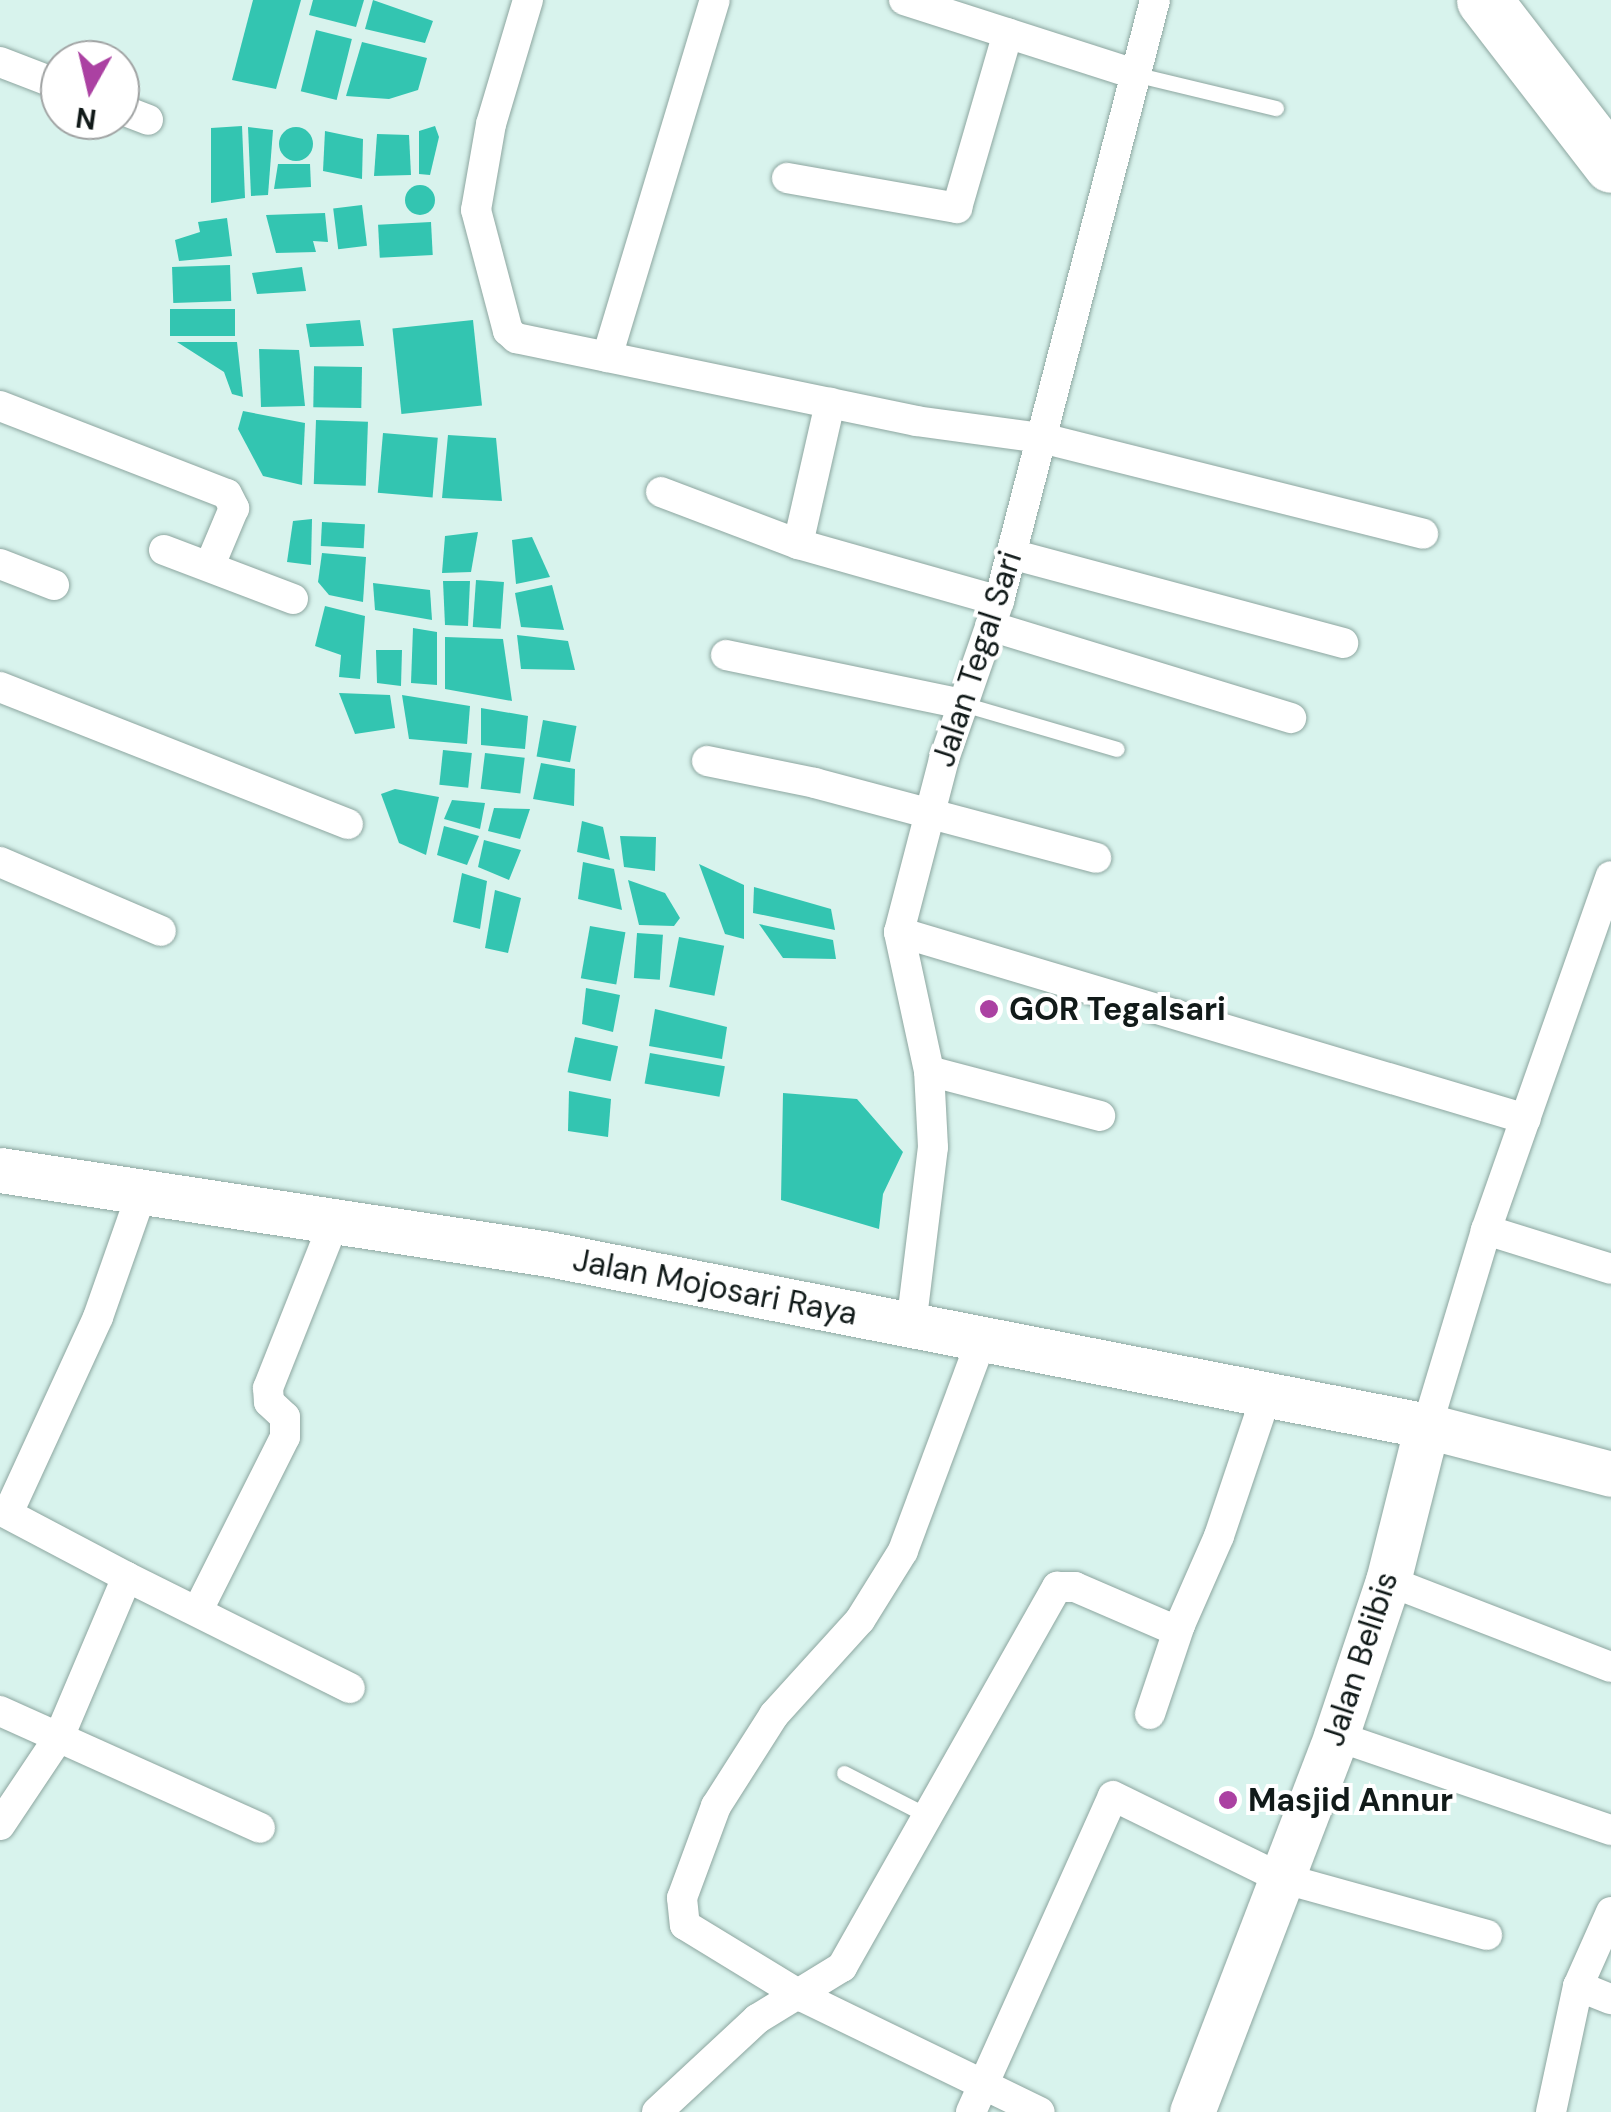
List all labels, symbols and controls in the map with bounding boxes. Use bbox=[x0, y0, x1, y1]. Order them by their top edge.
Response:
north arrow bbox=[40, 40, 140, 140]
text: N bbox=[73, 98, 99, 138]
street label: Jalan Tegal Sari bbox=[924, 546, 1030, 772]
place label: GOR Tegalsari bbox=[1009, 990, 1226, 1028]
marker: GOR Tegalsari bbox=[978, 998, 1000, 1020]
street label: Jalan Mojosari Raya bbox=[570, 1241, 860, 1333]
street label: Jalan Belibis bbox=[1314, 1567, 1406, 1751]
place label: Masjid Annur bbox=[1248, 1781, 1453, 1819]
marker: Masjid Annur bbox=[1217, 1789, 1239, 1811]

